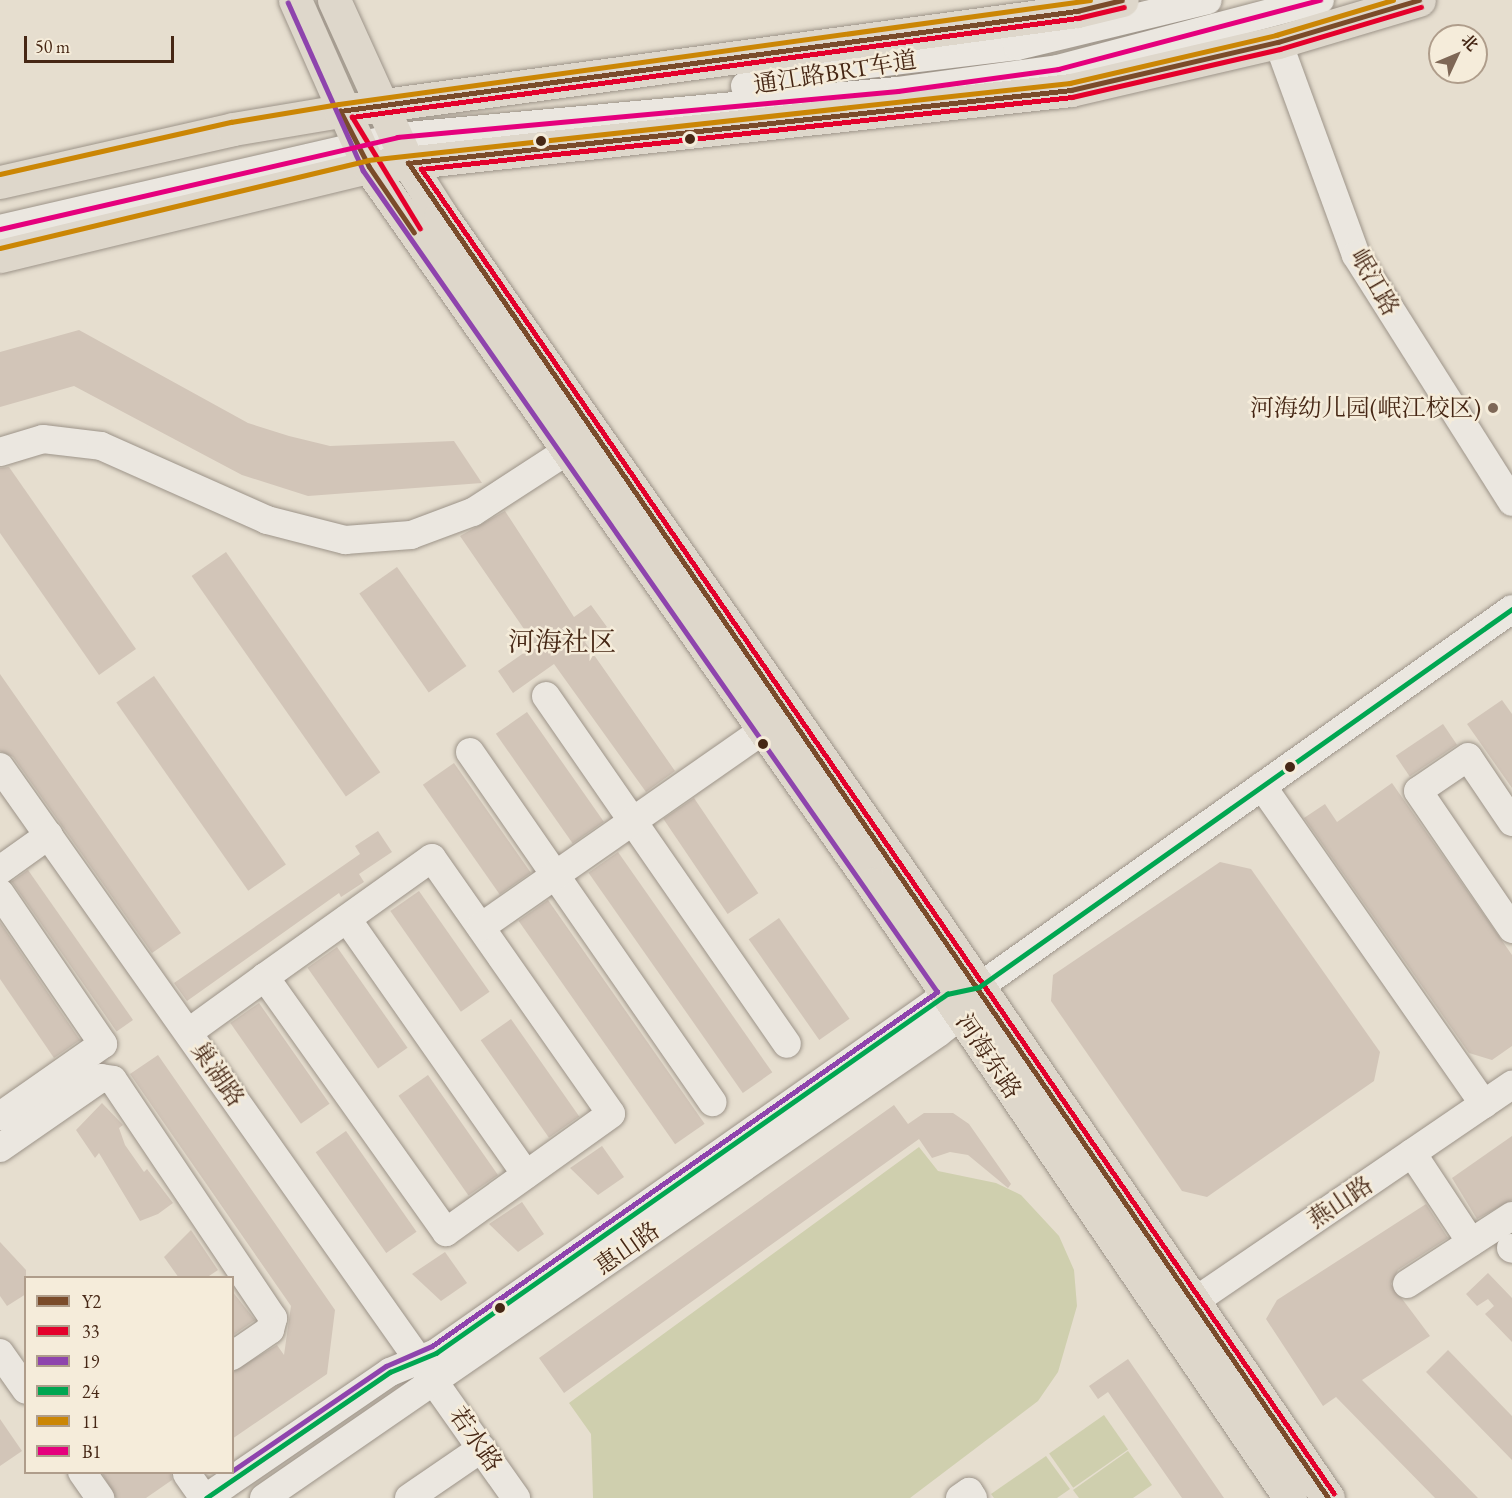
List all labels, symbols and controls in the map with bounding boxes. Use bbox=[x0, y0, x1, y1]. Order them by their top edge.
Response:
scale bar bbox=[27, 24, 177, 62]
north arrow bbox=[1428, 24, 1488, 84]
text: 北 bbox=[1457, 29, 1483, 56]
text: 50 m bbox=[35, 35, 70, 58]
street label: 通江路BRT车道 bbox=[751, 45, 919, 99]
unlabelled marker bbox=[684, 133, 696, 145]
unlabelled marker bbox=[535, 135, 547, 147]
street label: 岷江路 bbox=[1345, 244, 1405, 320]
place label: 河海幼儿园(岷江校区) bbox=[1250, 394, 1481, 422]
marker: 河海幼儿园(岷江校区) bbox=[1486, 401, 1500, 415]
district label: 河海社区 bbox=[508, 626, 616, 658]
unlabelled marker bbox=[757, 738, 769, 750]
unlabelled marker bbox=[1284, 761, 1296, 773]
street label: 河海东路 bbox=[950, 1008, 1028, 1104]
street label: 巢湖路 bbox=[186, 1036, 250, 1112]
street label: 燕山路 bbox=[1302, 1170, 1378, 1234]
street label: 惠山路 bbox=[589, 1216, 665, 1280]
legend bbox=[24, 1276, 234, 1474]
text: Y2 bbox=[82, 1290, 101, 1313]
unlabelled marker bbox=[494, 1302, 506, 1314]
text: 33 bbox=[82, 1320, 99, 1343]
text: 19 bbox=[82, 1350, 99, 1373]
text: 24 bbox=[82, 1380, 99, 1403]
street label: 若水路 bbox=[444, 1401, 508, 1477]
text: 11 bbox=[82, 1410, 99, 1433]
text: B1 bbox=[82, 1440, 101, 1463]

